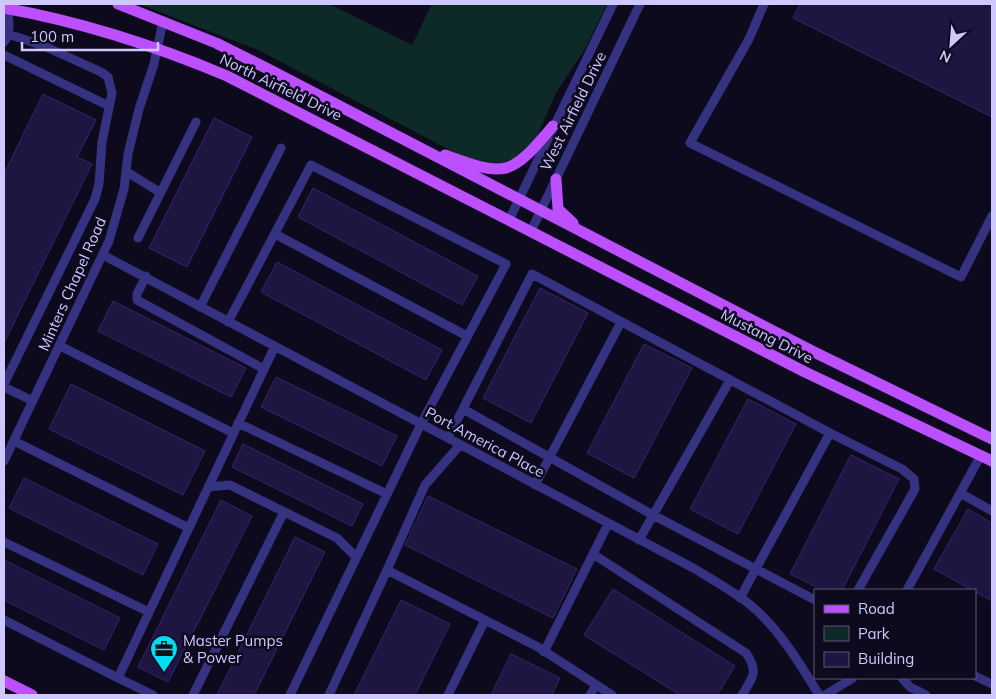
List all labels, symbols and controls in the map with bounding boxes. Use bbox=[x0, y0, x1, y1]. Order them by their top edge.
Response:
scale bar bbox=[22, 20, 159, 52]
north arrow bbox=[926, 20, 976, 70]
text: 100 m bbox=[30, 27, 74, 46]
text: N bbox=[937, 46, 954, 67]
street label: West Airfield Drive bbox=[536, 48, 610, 174]
street label: North Airfield Drive bbox=[217, 49, 345, 125]
street label: Minters Chapel Road bbox=[34, 214, 110, 354]
street label: Mustang Drive bbox=[718, 305, 816, 367]
street label: Port America Place bbox=[422, 403, 548, 481]
legend bbox=[814, 589, 976, 679]
text: Road bbox=[858, 599, 895, 618]
text: Park bbox=[858, 624, 890, 643]
place label: Master Pumps & Power bbox=[183, 631, 283, 667]
office icon: Master Pumps & Power bbox=[149, 634, 179, 673]
text: Building bbox=[858, 649, 914, 668]

